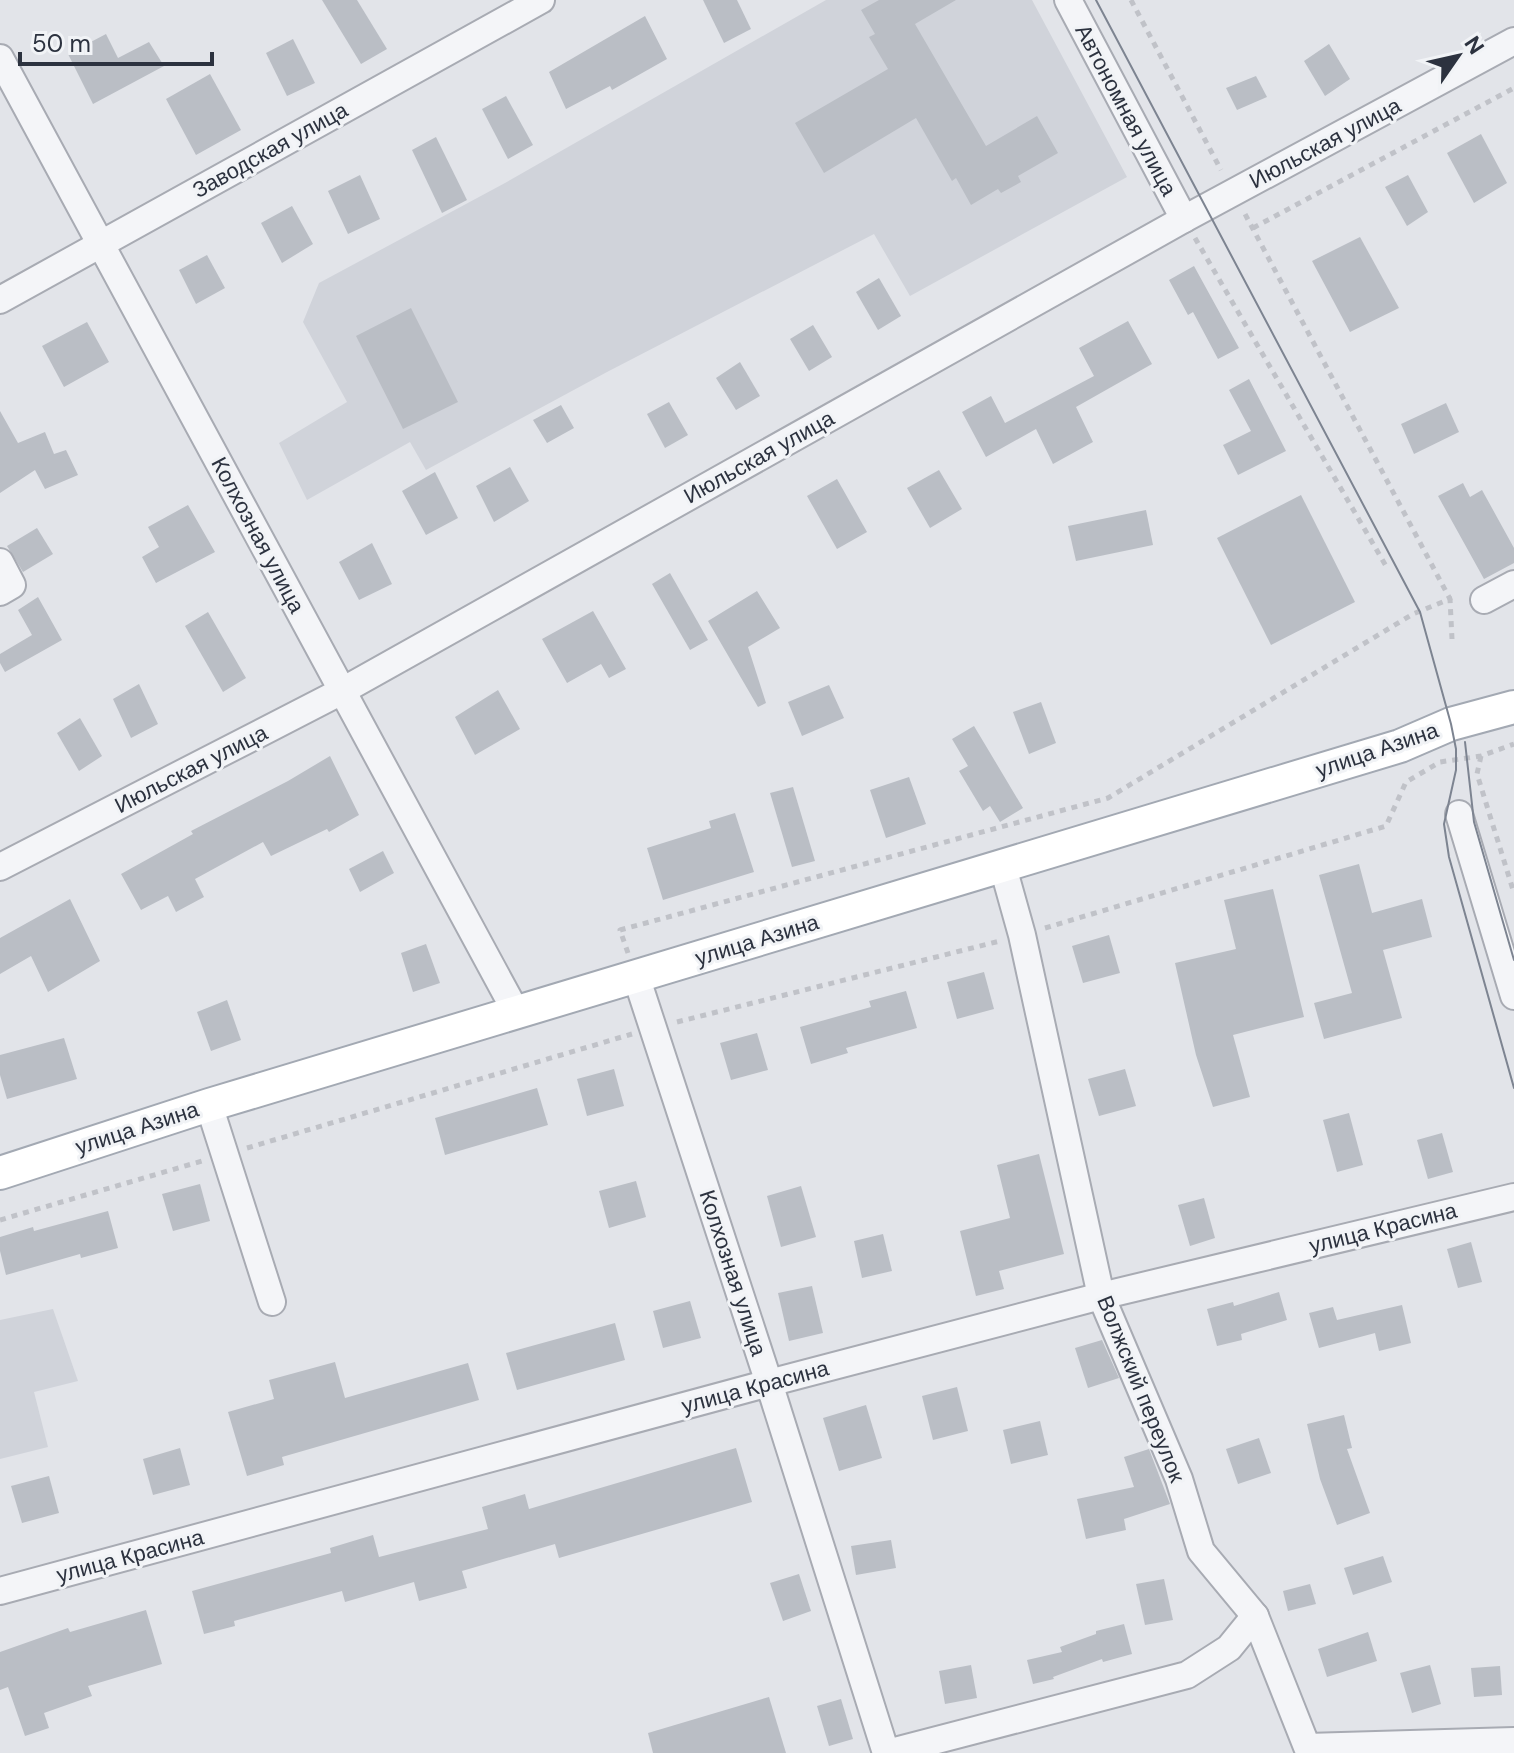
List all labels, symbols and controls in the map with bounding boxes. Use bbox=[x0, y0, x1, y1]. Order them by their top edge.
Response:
scale bar bbox=[20, 16, 212, 66]
north arrow bbox=[1418, 16, 1498, 96]
street label: Автономная улица bbox=[1069, 19, 1184, 201]
text: 50 m bbox=[32, 28, 91, 59]
text: N bbox=[1458, 30, 1491, 60]
street label: Июльская улица bbox=[1244, 90, 1407, 195]
street label: Заводская улица bbox=[187, 95, 353, 205]
street label: Июльская улица bbox=[679, 403, 840, 510]
street label: Колхозная улица bbox=[205, 452, 312, 619]
street label: улица Азина bbox=[1312, 715, 1443, 785]
street label: Июльская улица bbox=[110, 718, 273, 820]
street label: улица Азина bbox=[692, 907, 823, 973]
street label: улица Азина bbox=[72, 1094, 203, 1162]
street label: Колхозная улица bbox=[692, 1186, 774, 1360]
street label: улица Красина bbox=[1306, 1195, 1461, 1260]
street label: Волжский переулок bbox=[1090, 1291, 1192, 1487]
street label: улица Красина bbox=[678, 1353, 833, 1421]
street label: улица Красина bbox=[53, 1522, 208, 1590]

